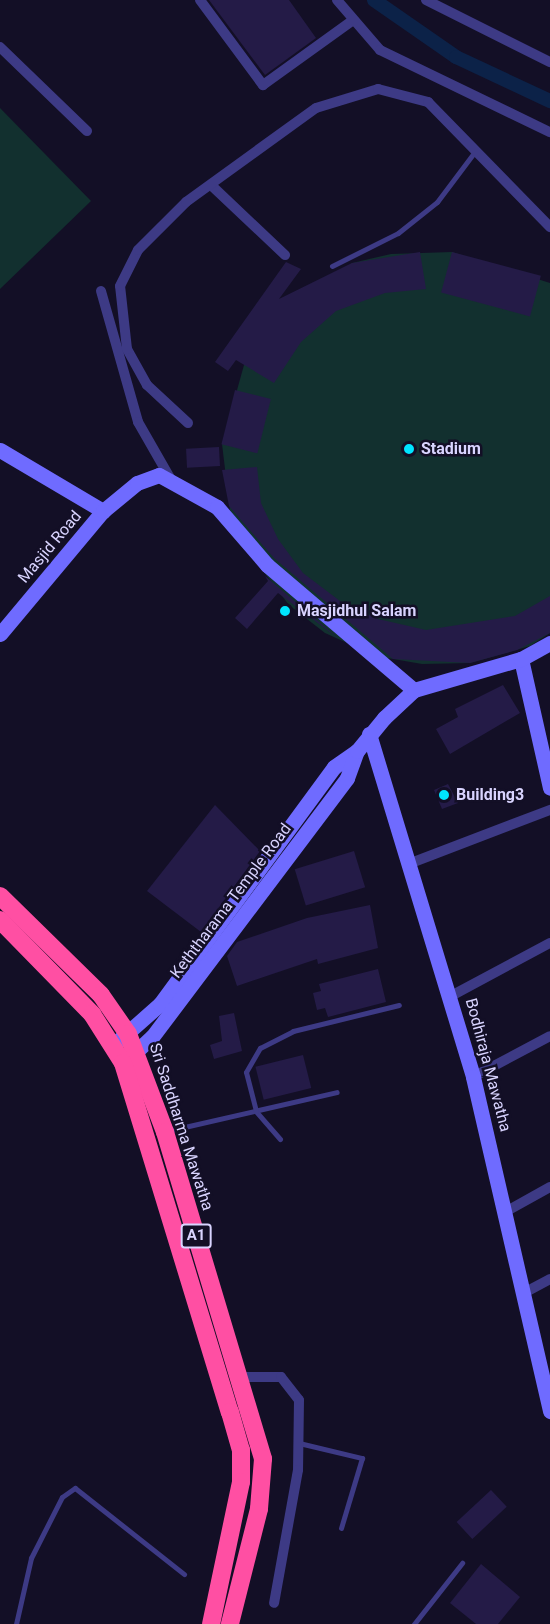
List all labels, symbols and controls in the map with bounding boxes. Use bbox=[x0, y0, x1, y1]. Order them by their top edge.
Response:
place label: Stadium bbox=[421, 439, 481, 459]
marker: Stadium bbox=[402, 442, 416, 456]
street label: Masjid Road bbox=[14, 507, 86, 587]
place label: Masjidhul Salam bbox=[297, 601, 416, 621]
marker: Masjidhul Salam bbox=[278, 604, 292, 618]
place label: Building3 bbox=[456, 785, 524, 805]
marker: Building3 bbox=[437, 788, 451, 802]
street label: Keththarama Temple Road bbox=[166, 820, 296, 982]
street label: Bodhiraja Mawatha bbox=[461, 996, 515, 1134]
street label: Sri Saddharma Mawatha bbox=[145, 1041, 217, 1213]
road number: A1 bbox=[180, 1224, 212, 1248]

